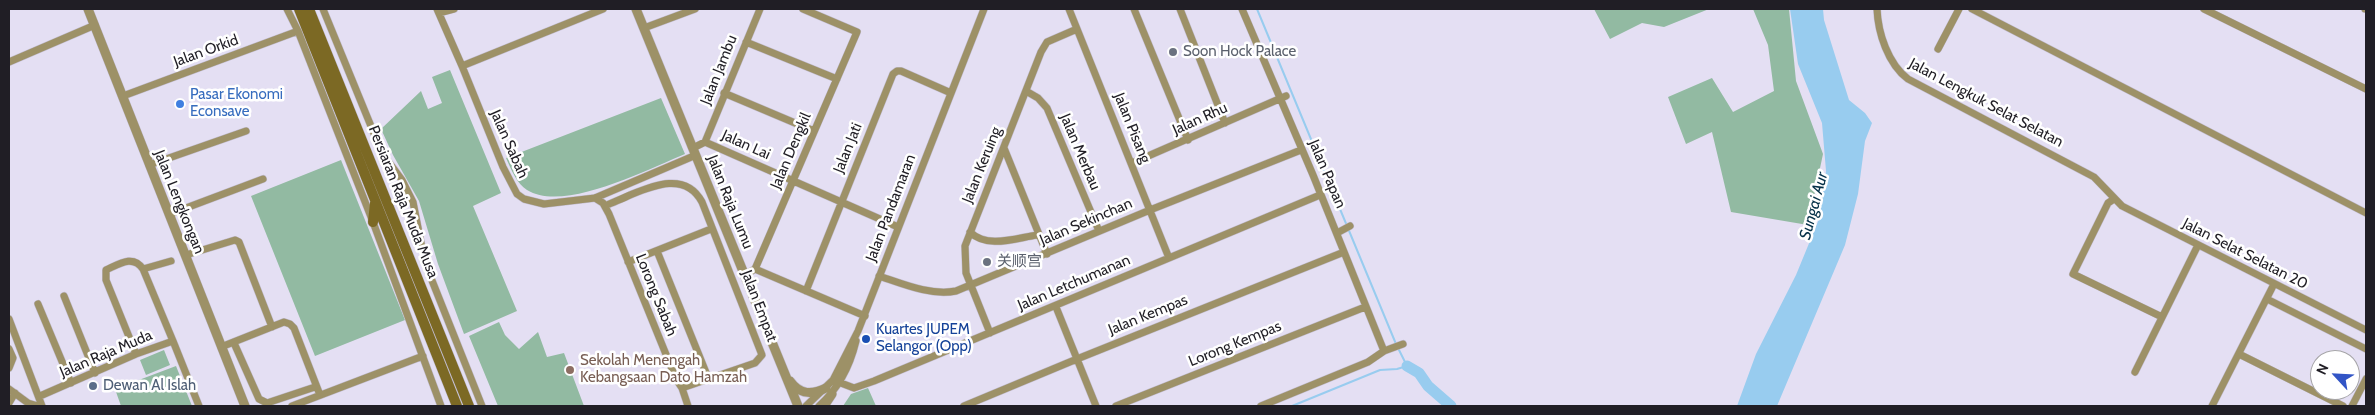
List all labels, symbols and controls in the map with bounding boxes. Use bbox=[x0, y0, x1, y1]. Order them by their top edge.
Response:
street label: Jalan Orkid bbox=[171, 31, 241, 71]
street label: Jalan Jambu bbox=[697, 33, 741, 107]
place label: Soon Hock Palace bbox=[1183, 43, 1296, 61]
marker: Soon Hock Palace bbox=[1167, 46, 1179, 58]
street label: Jalan Lengkuk Selat Selatan bbox=[1906, 55, 2066, 151]
place label: Pasar Ekonomi Econsave bbox=[190, 86, 283, 121]
street label: Jalan Pisang bbox=[1110, 90, 1154, 166]
marker: Pasar Ekonomi Econsave bbox=[174, 98, 186, 110]
street label: Jalan Rhu bbox=[1170, 99, 1230, 139]
street label: Jalan Sabah bbox=[486, 107, 532, 181]
street label: Jalan Dengkil bbox=[767, 110, 815, 192]
street label: Jalan Merbau bbox=[1056, 111, 1104, 193]
street label: Jalan Jati bbox=[830, 120, 866, 176]
street label: Persiaran Raja Muda Musa bbox=[364, 123, 442, 281]
street label: Jalan Keruing bbox=[959, 124, 1005, 206]
street label: Jalan Lai bbox=[719, 126, 773, 164]
street label: Jalan Papan bbox=[1304, 137, 1350, 211]
street label: Jalan Lengkongan bbox=[150, 147, 208, 257]
street label: Jalan Raja Lumu bbox=[703, 152, 757, 252]
street label: Jalan Pandamaran bbox=[862, 152, 920, 264]
water label: Sungai Aur bbox=[1796, 170, 1832, 242]
street label: Jalan Sekinchan bbox=[1037, 194, 1135, 250]
street label: Jalan Selat Selatan 20 bbox=[2179, 215, 2311, 293]
street label: Lorong Sabah bbox=[631, 251, 681, 339]
street label: Jalan Letchumanan bbox=[1015, 251, 1133, 315]
place label: 关顺宫 bbox=[997, 253, 1042, 271]
marker: 关顺宫 bbox=[981, 256, 993, 268]
street label: Jalan Empat bbox=[737, 268, 781, 344]
street label: Jalan Kempas bbox=[1106, 291, 1190, 339]
street label: Lorong Kempas bbox=[1186, 317, 1284, 371]
place label: Kuartes JUPEM Selangor (Opp) bbox=[876, 321, 972, 356]
street label: Jalan Raja Muda bbox=[57, 326, 155, 382]
marker: Kuartes JUPEM Selangor (Opp) bbox=[860, 333, 872, 345]
north arrow bbox=[2310, 350, 2360, 400]
place label: Sekolah Menengah Kebangsaan Dato Hamzah bbox=[580, 352, 747, 387]
text: N bbox=[2312, 361, 2333, 377]
marker: Sekolah Menengah Kebangsaan Dato Hamzah bbox=[564, 364, 576, 376]
place label: Dewan Al Islah bbox=[103, 377, 196, 395]
marker: Dewan Al Islah bbox=[87, 380, 99, 392]

